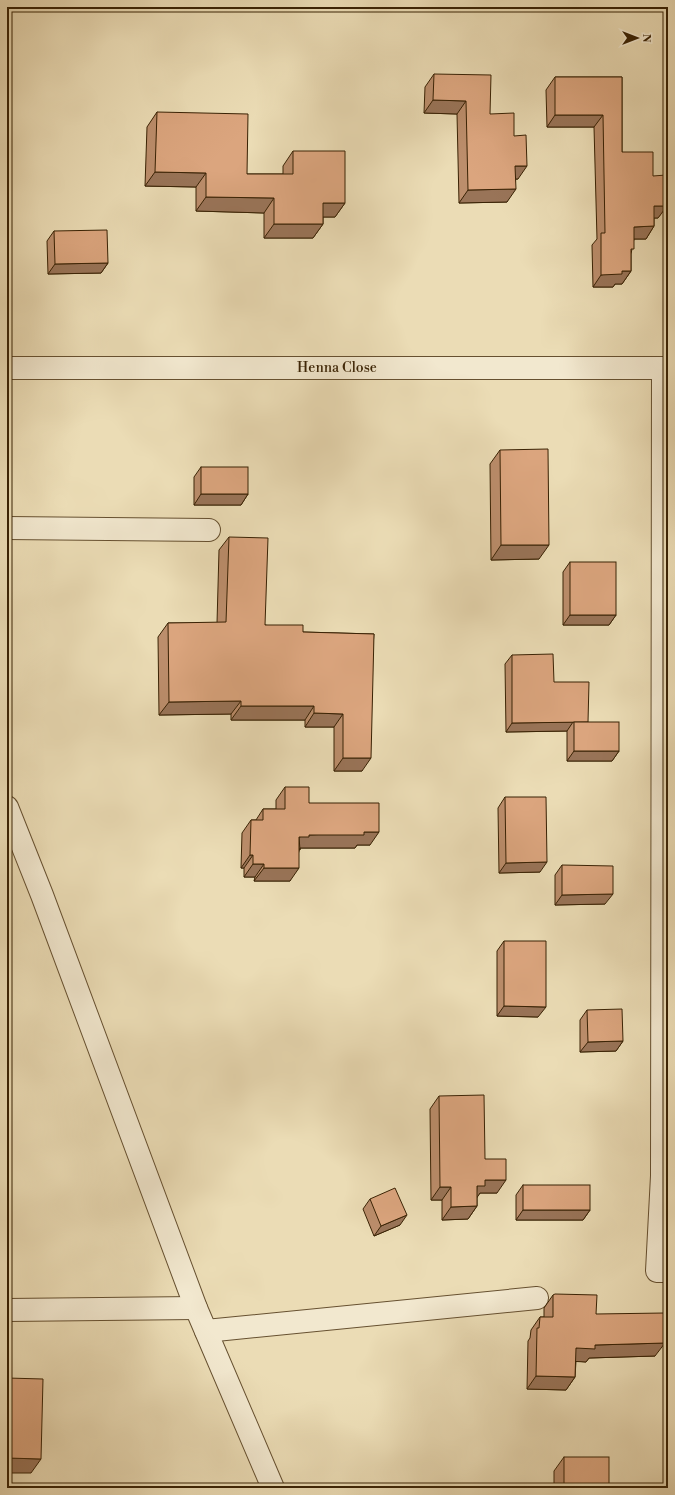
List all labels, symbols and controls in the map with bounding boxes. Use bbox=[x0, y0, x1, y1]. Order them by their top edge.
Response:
north arrow bbox=[617, 18, 657, 58]
text: N bbox=[639, 34, 653, 43]
street label: Henna Close bbox=[297, 359, 377, 377]

